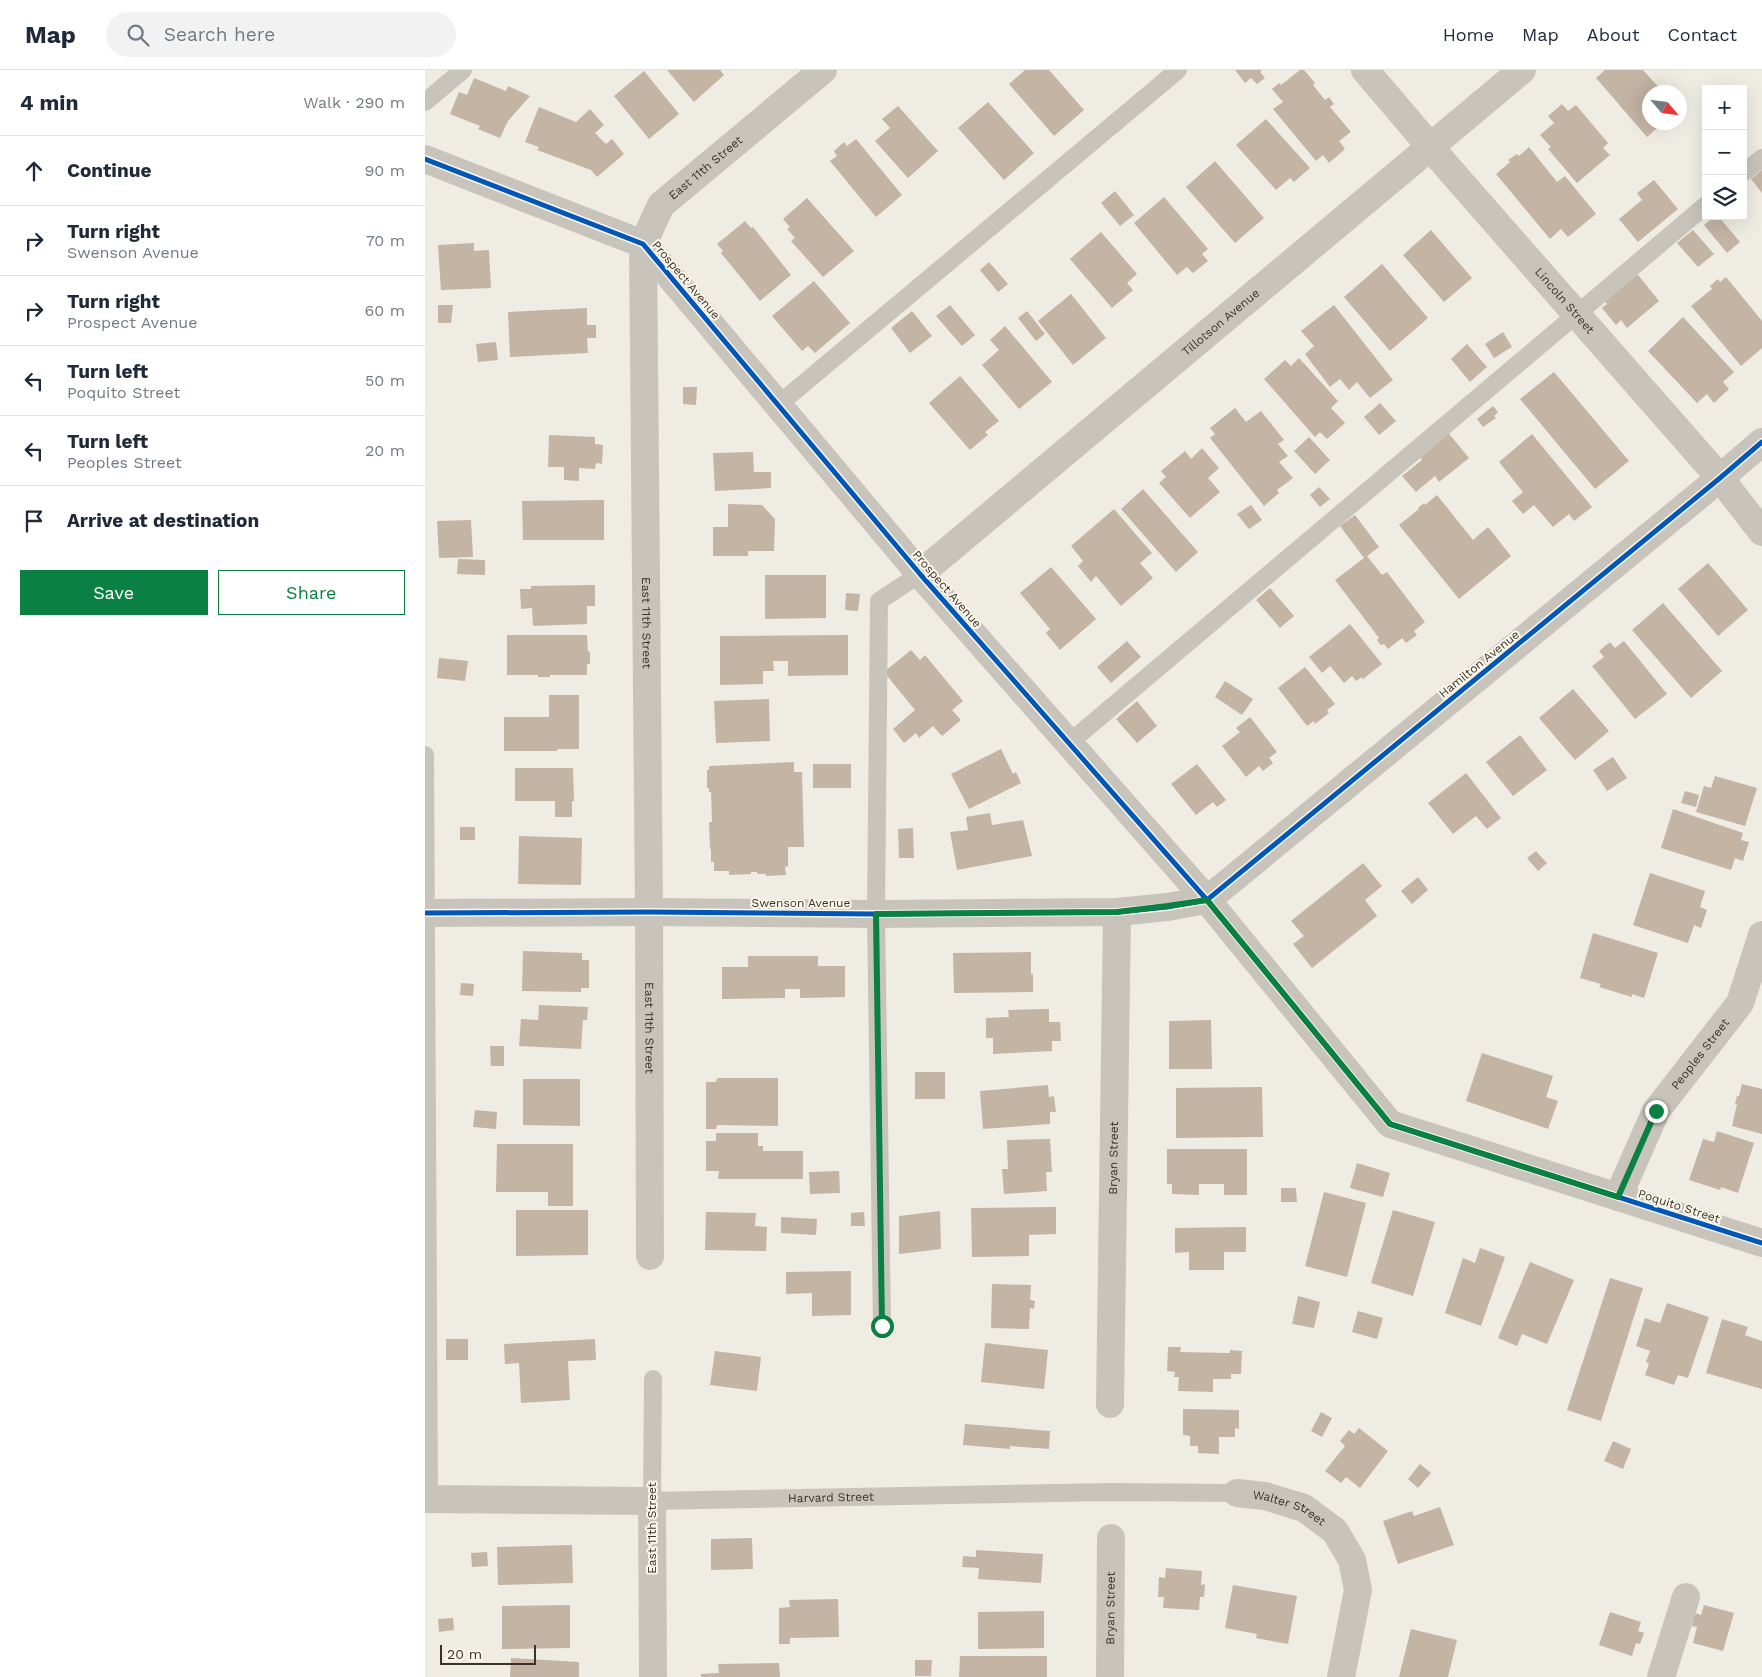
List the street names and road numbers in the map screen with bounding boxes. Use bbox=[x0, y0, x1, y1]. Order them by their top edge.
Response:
street label: East 11th Street bbox=[666, 133, 745, 203]
street label: Prospect Avenue bbox=[649, 238, 723, 322]
street label: Lincoln Street bbox=[1532, 265, 1597, 337]
street label: Tillotson Avenue bbox=[1179, 286, 1262, 359]
street label: Prospect Avenue bbox=[910, 547, 984, 631]
street label: East 11th Street bbox=[639, 577, 654, 669]
street label: Hamilton Avenue bbox=[1436, 627, 1522, 701]
street label: Swenson Avenue bbox=[752, 896, 851, 910]
street label: East 11th Street bbox=[642, 982, 656, 1074]
street label: Peoples Street bbox=[1668, 1016, 1732, 1092]
street label: Bryan Street bbox=[1106, 1121, 1121, 1195]
street label: Poquito Street bbox=[1636, 1186, 1722, 1226]
street label: East 11th Street bbox=[645, 1482, 659, 1574]
street label: Walter Street bbox=[1252, 1488, 1328, 1529]
street label: Harvard Street bbox=[788, 1490, 874, 1505]
street label: Bryan Street bbox=[1103, 1571, 1118, 1645]

